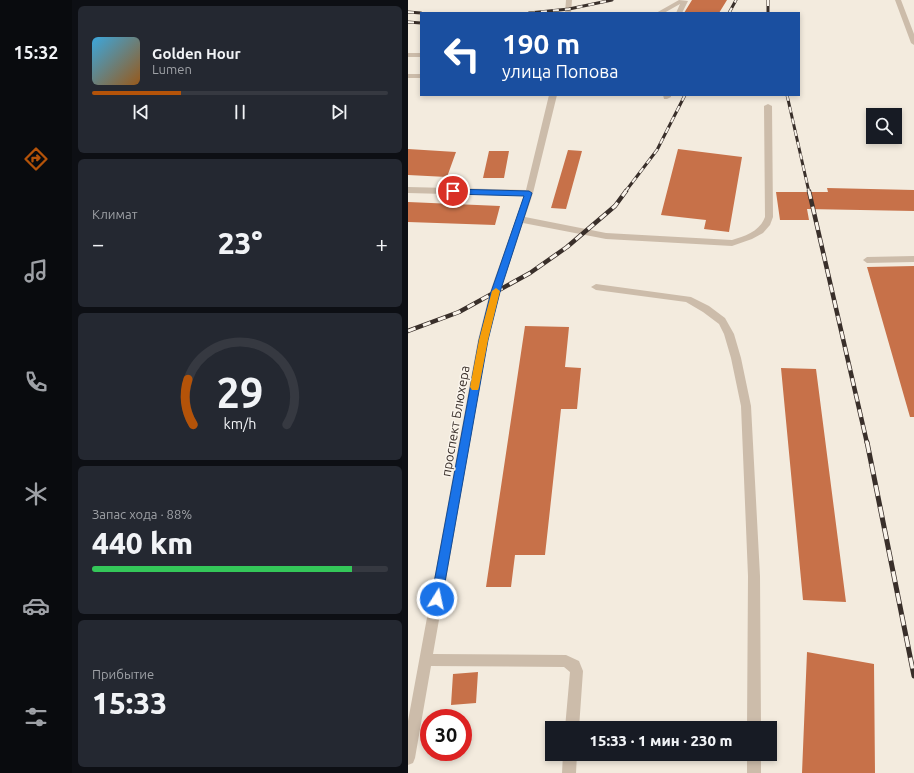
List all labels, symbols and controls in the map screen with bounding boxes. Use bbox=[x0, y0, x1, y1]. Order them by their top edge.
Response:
icon: left bbox=[436, 28, 488, 80]
text: 190 m bbox=[502, 28, 580, 59]
text: 15:32 bbox=[13, 42, 59, 62]
text: Golden Hour bbox=[152, 45, 241, 62]
text: улица Попова bbox=[502, 61, 618, 81]
text: Lumen bbox=[152, 62, 192, 76]
icon: previous bbox=[130, 101, 152, 123]
icon: pause bbox=[229, 101, 251, 123]
icon: next bbox=[328, 101, 350, 123]
map controls bbox=[866, 108, 902, 144]
button: search bbox=[866, 108, 902, 144]
icon: directions bbox=[22, 145, 50, 173]
pin bbox=[436, 174, 470, 208]
icon: arrive bbox=[442, 180, 464, 202]
text: Климат bbox=[92, 207, 137, 221]
text: 23° bbox=[218, 226, 262, 260]
text: − bbox=[92, 231, 104, 256]
text: + bbox=[376, 231, 388, 256]
icon: music bbox=[22, 257, 50, 285]
street label: проспект Блюхера bbox=[438, 364, 472, 478]
icon: phone bbox=[22, 368, 50, 396]
text: 29 bbox=[217, 368, 263, 415]
text: km/h bbox=[224, 415, 256, 431]
icon: climate bbox=[22, 480, 50, 508]
text: Запас хода · 88% bbox=[92, 507, 192, 521]
text: 440 km bbox=[92, 526, 193, 560]
position arrow bbox=[416, 578, 458, 620]
icon: car bbox=[22, 592, 50, 620]
text: Прибытие bbox=[92, 667, 154, 681]
text: 15:33 bbox=[92, 686, 167, 720]
icon: filters bbox=[22, 703, 50, 731]
speed limit sign: 30 bbox=[420, 709, 472, 761]
text: 15:33 · 1 мин · 230 m bbox=[590, 732, 732, 749]

